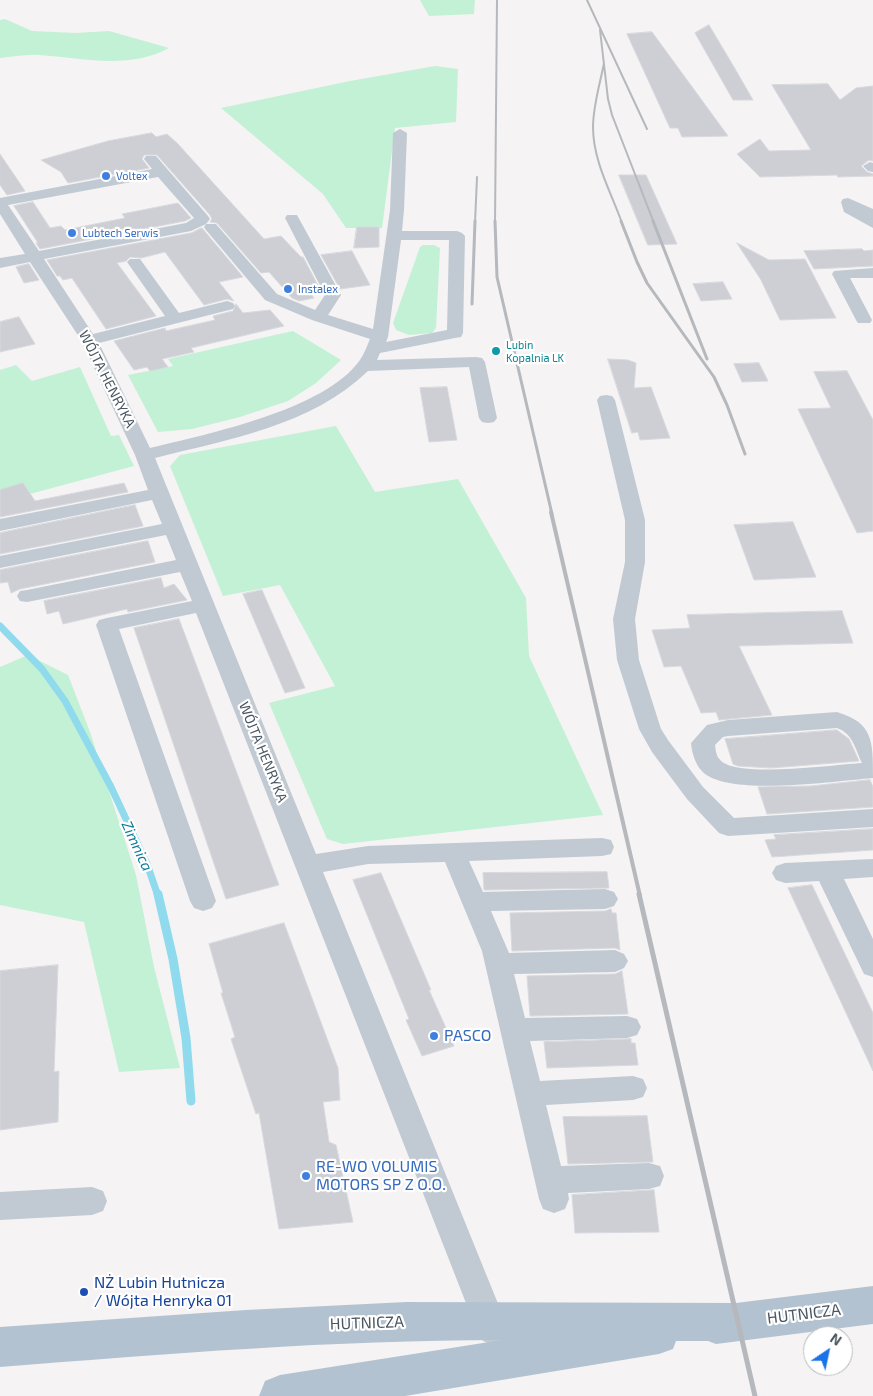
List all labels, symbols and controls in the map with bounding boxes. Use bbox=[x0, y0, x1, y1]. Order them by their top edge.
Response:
place label: Voltex bbox=[116, 169, 148, 183]
marker: Voltex bbox=[100, 170, 112, 182]
place label: Lubtech Serwis bbox=[82, 226, 158, 240]
marker: Lubtech Serwis bbox=[66, 227, 78, 239]
place label: Instalex bbox=[298, 282, 338, 296]
marker: Instalex bbox=[282, 283, 294, 295]
street label: WÓJTA HENRYKA bbox=[75, 328, 139, 430]
place label: Lubin Kopalnia LK bbox=[506, 338, 564, 364]
marker: Lubin Kopalnia LK bbox=[490, 345, 502, 357]
street label: WÓJTA HENRYKA bbox=[235, 699, 291, 805]
water label: Zimnica bbox=[118, 818, 156, 874]
place label: PASCO bbox=[444, 1026, 491, 1046]
marker: PASCO bbox=[428, 1030, 440, 1042]
place label: RE-WO VOLUMIS MOTORS SP Z O.O. bbox=[316, 1157, 446, 1195]
marker: RE-WO VOLUMIS MOTORS SP Z O.O. bbox=[300, 1170, 312, 1182]
place label: NŻ Lubin Hutnicza / Wójta Henryka 01 bbox=[94, 1273, 232, 1311]
marker: NŻ Lubin Hutnicza / Wójta Henryka 01 bbox=[78, 1286, 90, 1298]
street label: HUTNICZA bbox=[766, 1300, 842, 1328]
street label: HUTNICZA bbox=[330, 1312, 404, 1334]
north arrow bbox=[803, 1326, 853, 1376]
text: N bbox=[827, 1329, 845, 1349]

